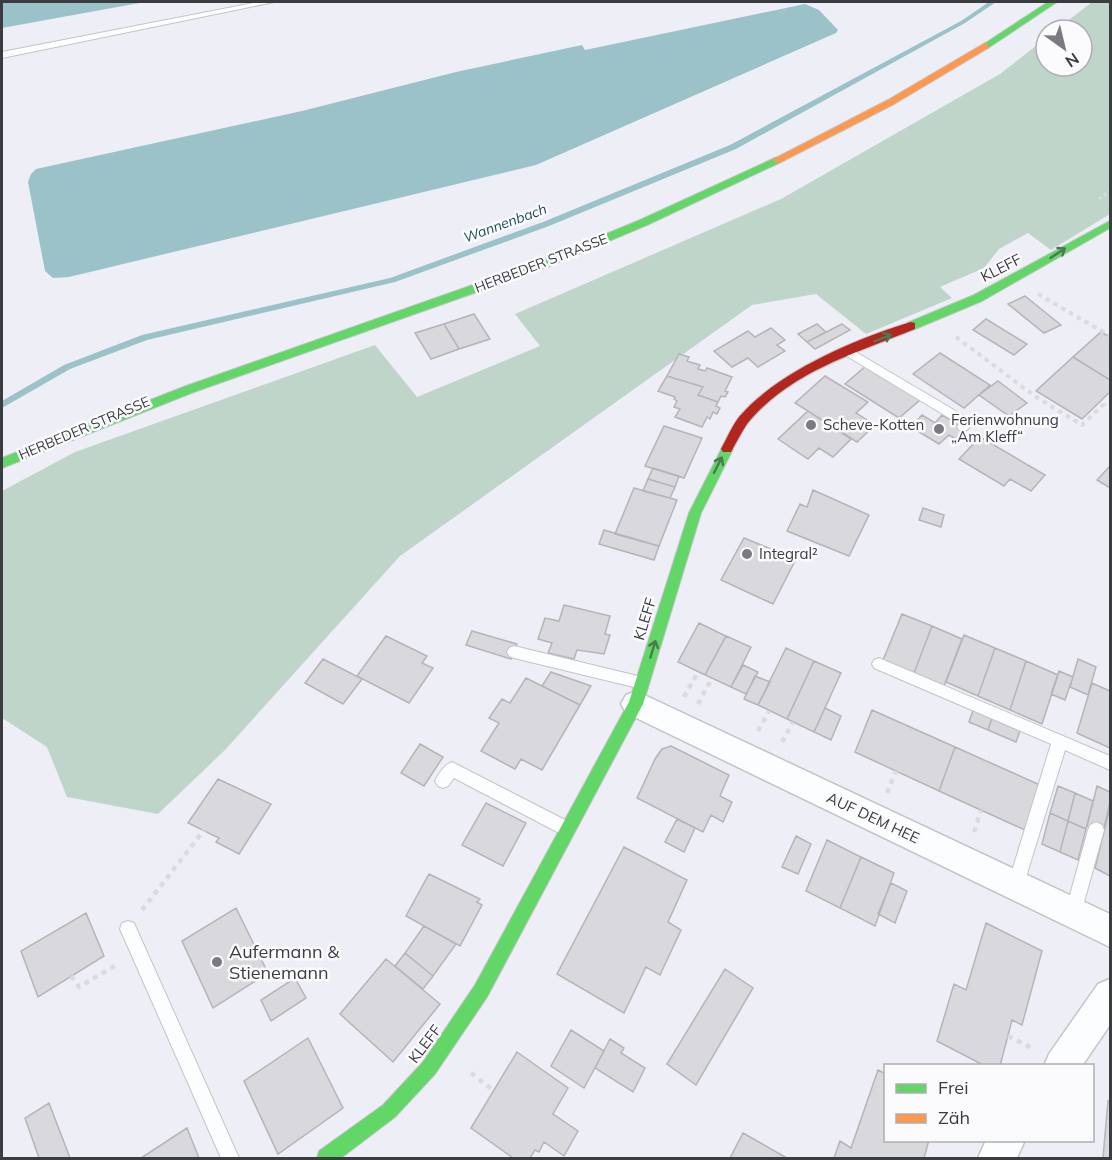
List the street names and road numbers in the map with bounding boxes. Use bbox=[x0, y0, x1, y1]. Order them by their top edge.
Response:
street label: HERBEDER STRASSE bbox=[472, 229, 610, 297]
street label: KLEFF bbox=[977, 249, 1024, 286]
street label: HERBEDER STRASSE bbox=[16, 392, 152, 464]
street label: KLEFF bbox=[629, 595, 660, 642]
street label: AUF DEM HEE bbox=[824, 788, 923, 847]
street label: KLEFF bbox=[404, 1021, 445, 1067]

